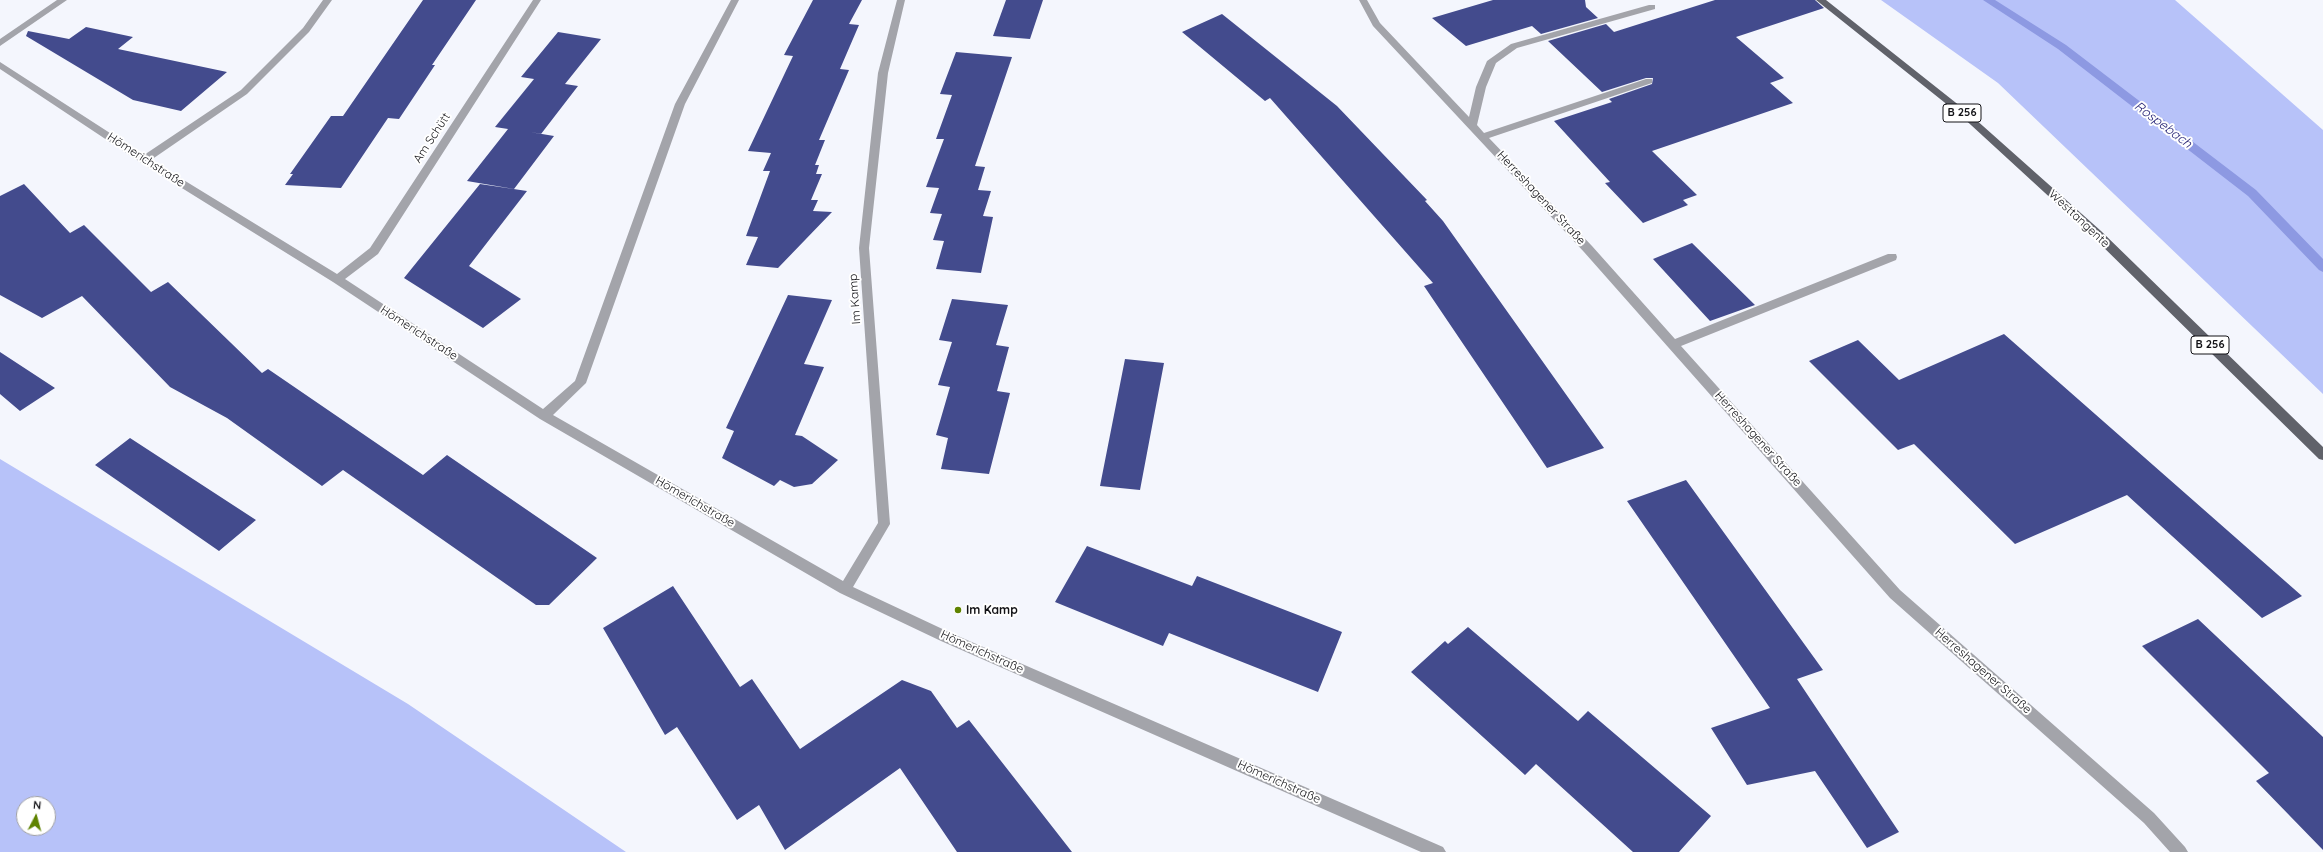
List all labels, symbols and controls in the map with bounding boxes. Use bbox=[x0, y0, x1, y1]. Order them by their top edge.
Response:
water label: Rospebach bbox=[2131, 98, 2195, 152]
road number: B 256 bbox=[1943, 104, 1981, 122]
street label: Am Schütt bbox=[411, 110, 453, 166]
street label: Hömerichstraße bbox=[105, 130, 187, 190]
street label: Herreshagener Straße bbox=[1494, 148, 1588, 248]
street label: Westtangente bbox=[2046, 187, 2112, 251]
street label: Im Kamp bbox=[846, 273, 864, 325]
street label: Hömerichstraße bbox=[378, 303, 460, 363]
road number: B 256 bbox=[2191, 336, 2229, 354]
street label: Herreshagener Straße bbox=[1711, 388, 1805, 490]
street label: Hömerichstraße bbox=[653, 473, 737, 531]
place label: Im Kamp bbox=[966, 603, 1018, 617]
marker: Im Kamp bbox=[953, 605, 963, 615]
street label: Herreshagener Straße bbox=[1932, 625, 2034, 717]
street label: Hömerichstraße bbox=[938, 627, 1026, 677]
street label: Hömerichstraße bbox=[1235, 757, 1323, 807]
north arrow bbox=[16, 796, 56, 836]
text: N bbox=[32, 798, 42, 812]

